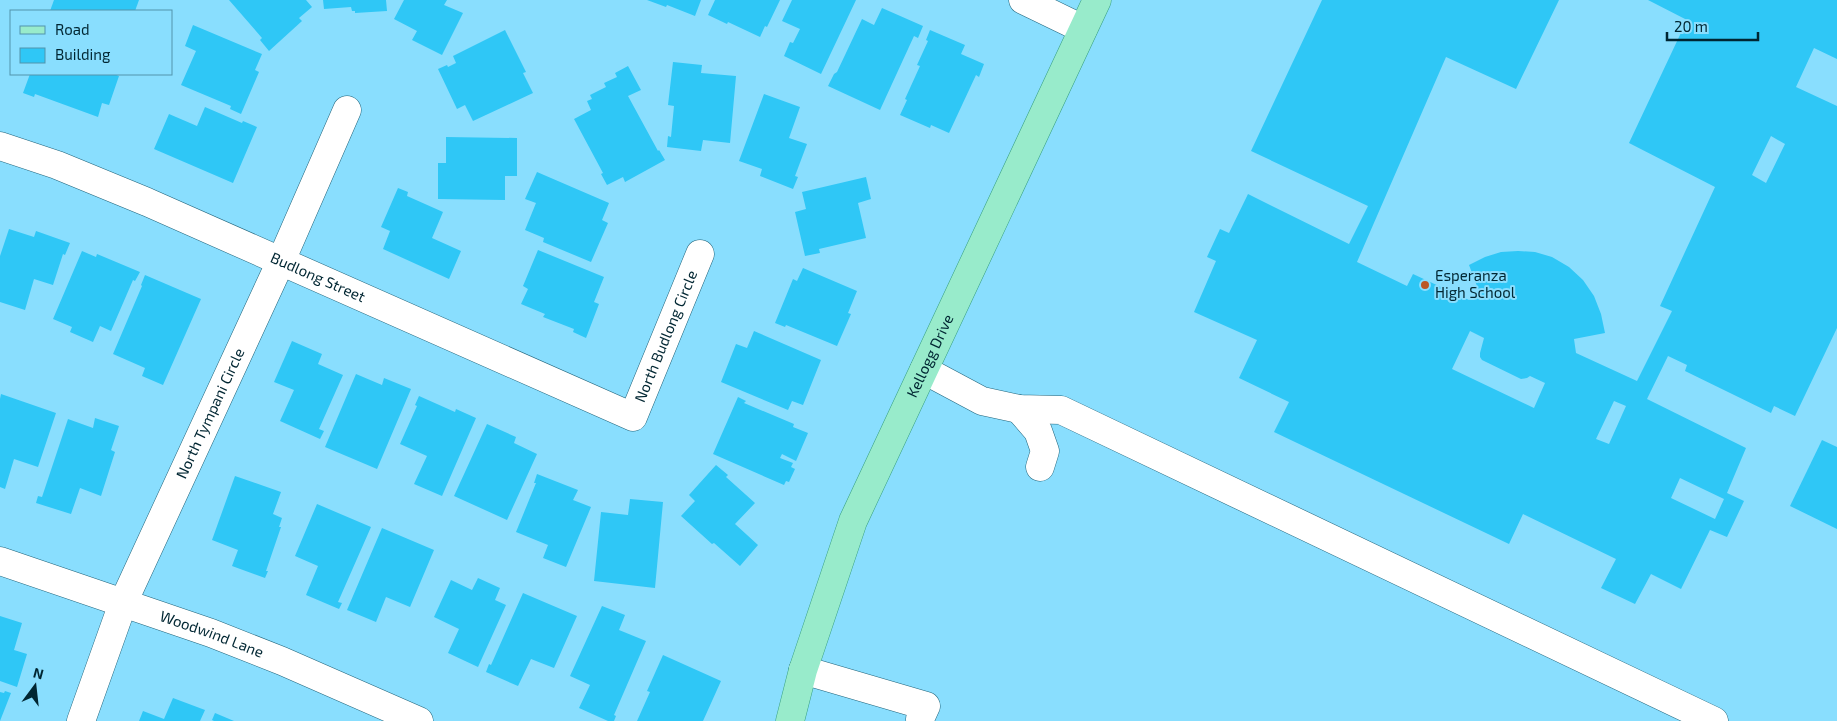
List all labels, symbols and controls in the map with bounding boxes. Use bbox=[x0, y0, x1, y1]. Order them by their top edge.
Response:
legend bbox=[10, 10, 172, 75]
scale bar bbox=[1667, 10, 1758, 42]
text: 20 m bbox=[1674, 17, 1708, 35]
text: Road bbox=[55, 20, 90, 38]
text: Building bbox=[55, 45, 111, 63]
street label: Budlong Street bbox=[268, 248, 368, 305]
place label: Esperanza High School bbox=[1435, 266, 1516, 301]
street label: North Budlong Circle bbox=[630, 267, 700, 405]
marker: Esperanza High School bbox=[1419, 279, 1431, 291]
street label: Kellogg Drive bbox=[902, 311, 957, 400]
street label: North Tympani Circle bbox=[172, 345, 248, 481]
street label: Woodwind Lane bbox=[158, 606, 266, 661]
north arrow bbox=[10, 661, 60, 711]
text: N bbox=[31, 663, 46, 682]

